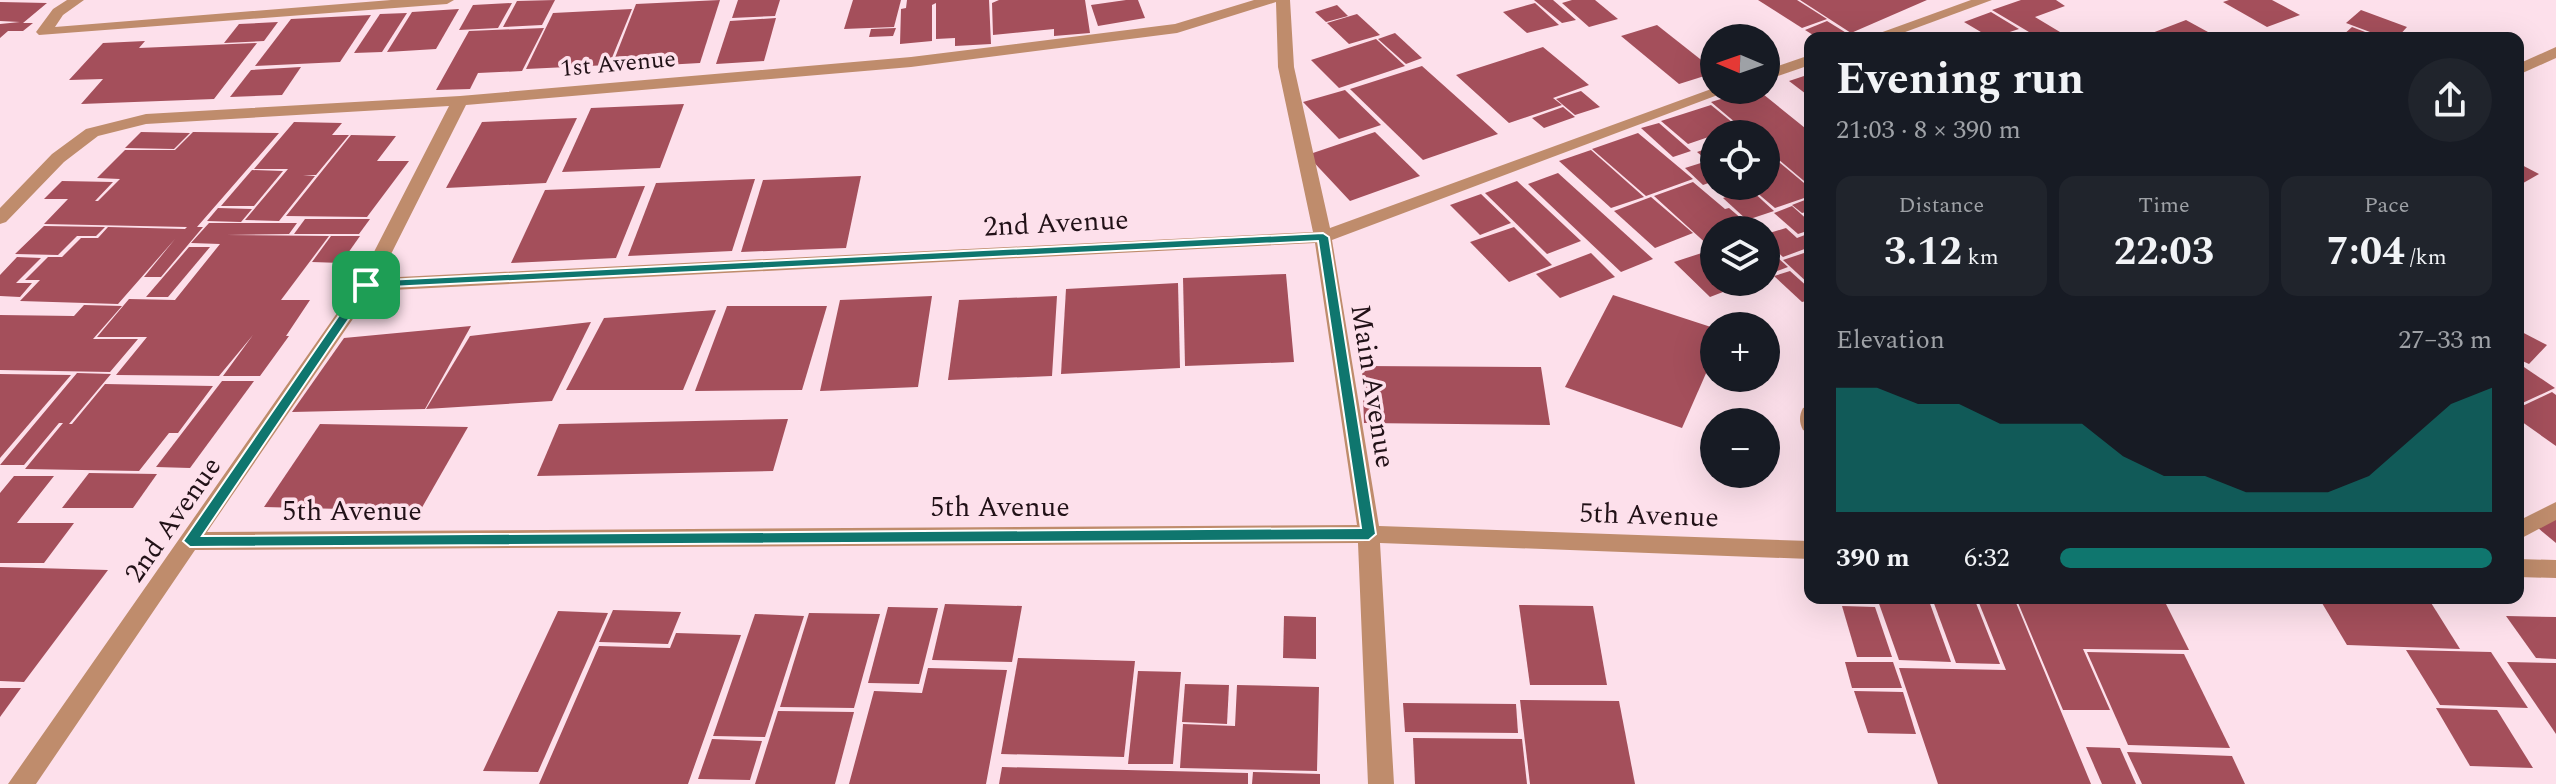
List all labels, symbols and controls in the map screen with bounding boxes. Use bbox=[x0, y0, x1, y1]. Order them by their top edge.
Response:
north arrow bbox=[1700, 24, 1780, 104]
map controls bbox=[1700, 24, 1780, 488]
street label: 1st Avenue bbox=[559, 41, 677, 87]
text: Evening run bbox=[1836, 46, 2084, 113]
button: share bbox=[2408, 58, 2492, 142]
text: 21:03 · 8 × 390 m bbox=[1836, 110, 2021, 150]
button: locate bbox=[1700, 120, 1780, 200]
text: Distance bbox=[1898, 189, 1984, 222]
text: Time bbox=[2138, 189, 2190, 222]
text: Pace bbox=[2364, 189, 2409, 222]
street label: 2nd Avenue bbox=[982, 198, 1130, 249]
button: layers bbox=[1700, 216, 1780, 296]
text: 3.12 bbox=[1884, 222, 1962, 283]
text: 22:03 bbox=[2114, 222, 2214, 283]
text: 7:04 bbox=[2327, 222, 2405, 283]
text: km bbox=[1962, 241, 1999, 274]
text: /km bbox=[2405, 241, 2447, 274]
pin bbox=[332, 251, 400, 319]
icon: arrive bbox=[344, 263, 388, 307]
street label: Main Avenue bbox=[1338, 301, 1407, 471]
button: + bbox=[1700, 312, 1780, 392]
text: Elevation bbox=[1836, 320, 1945, 360]
text: 27–33 m bbox=[2398, 320, 2492, 360]
button: − bbox=[1700, 408, 1780, 488]
street label: 2nd Avenue bbox=[114, 448, 233, 592]
street label: 5th Avenue bbox=[930, 486, 1070, 529]
street label: 5th Avenue bbox=[282, 490, 422, 533]
street label: 5th Avenue bbox=[1578, 492, 1719, 539]
text: 390 m bbox=[1836, 538, 1910, 578]
text: 6:32 bbox=[1964, 538, 2010, 578]

